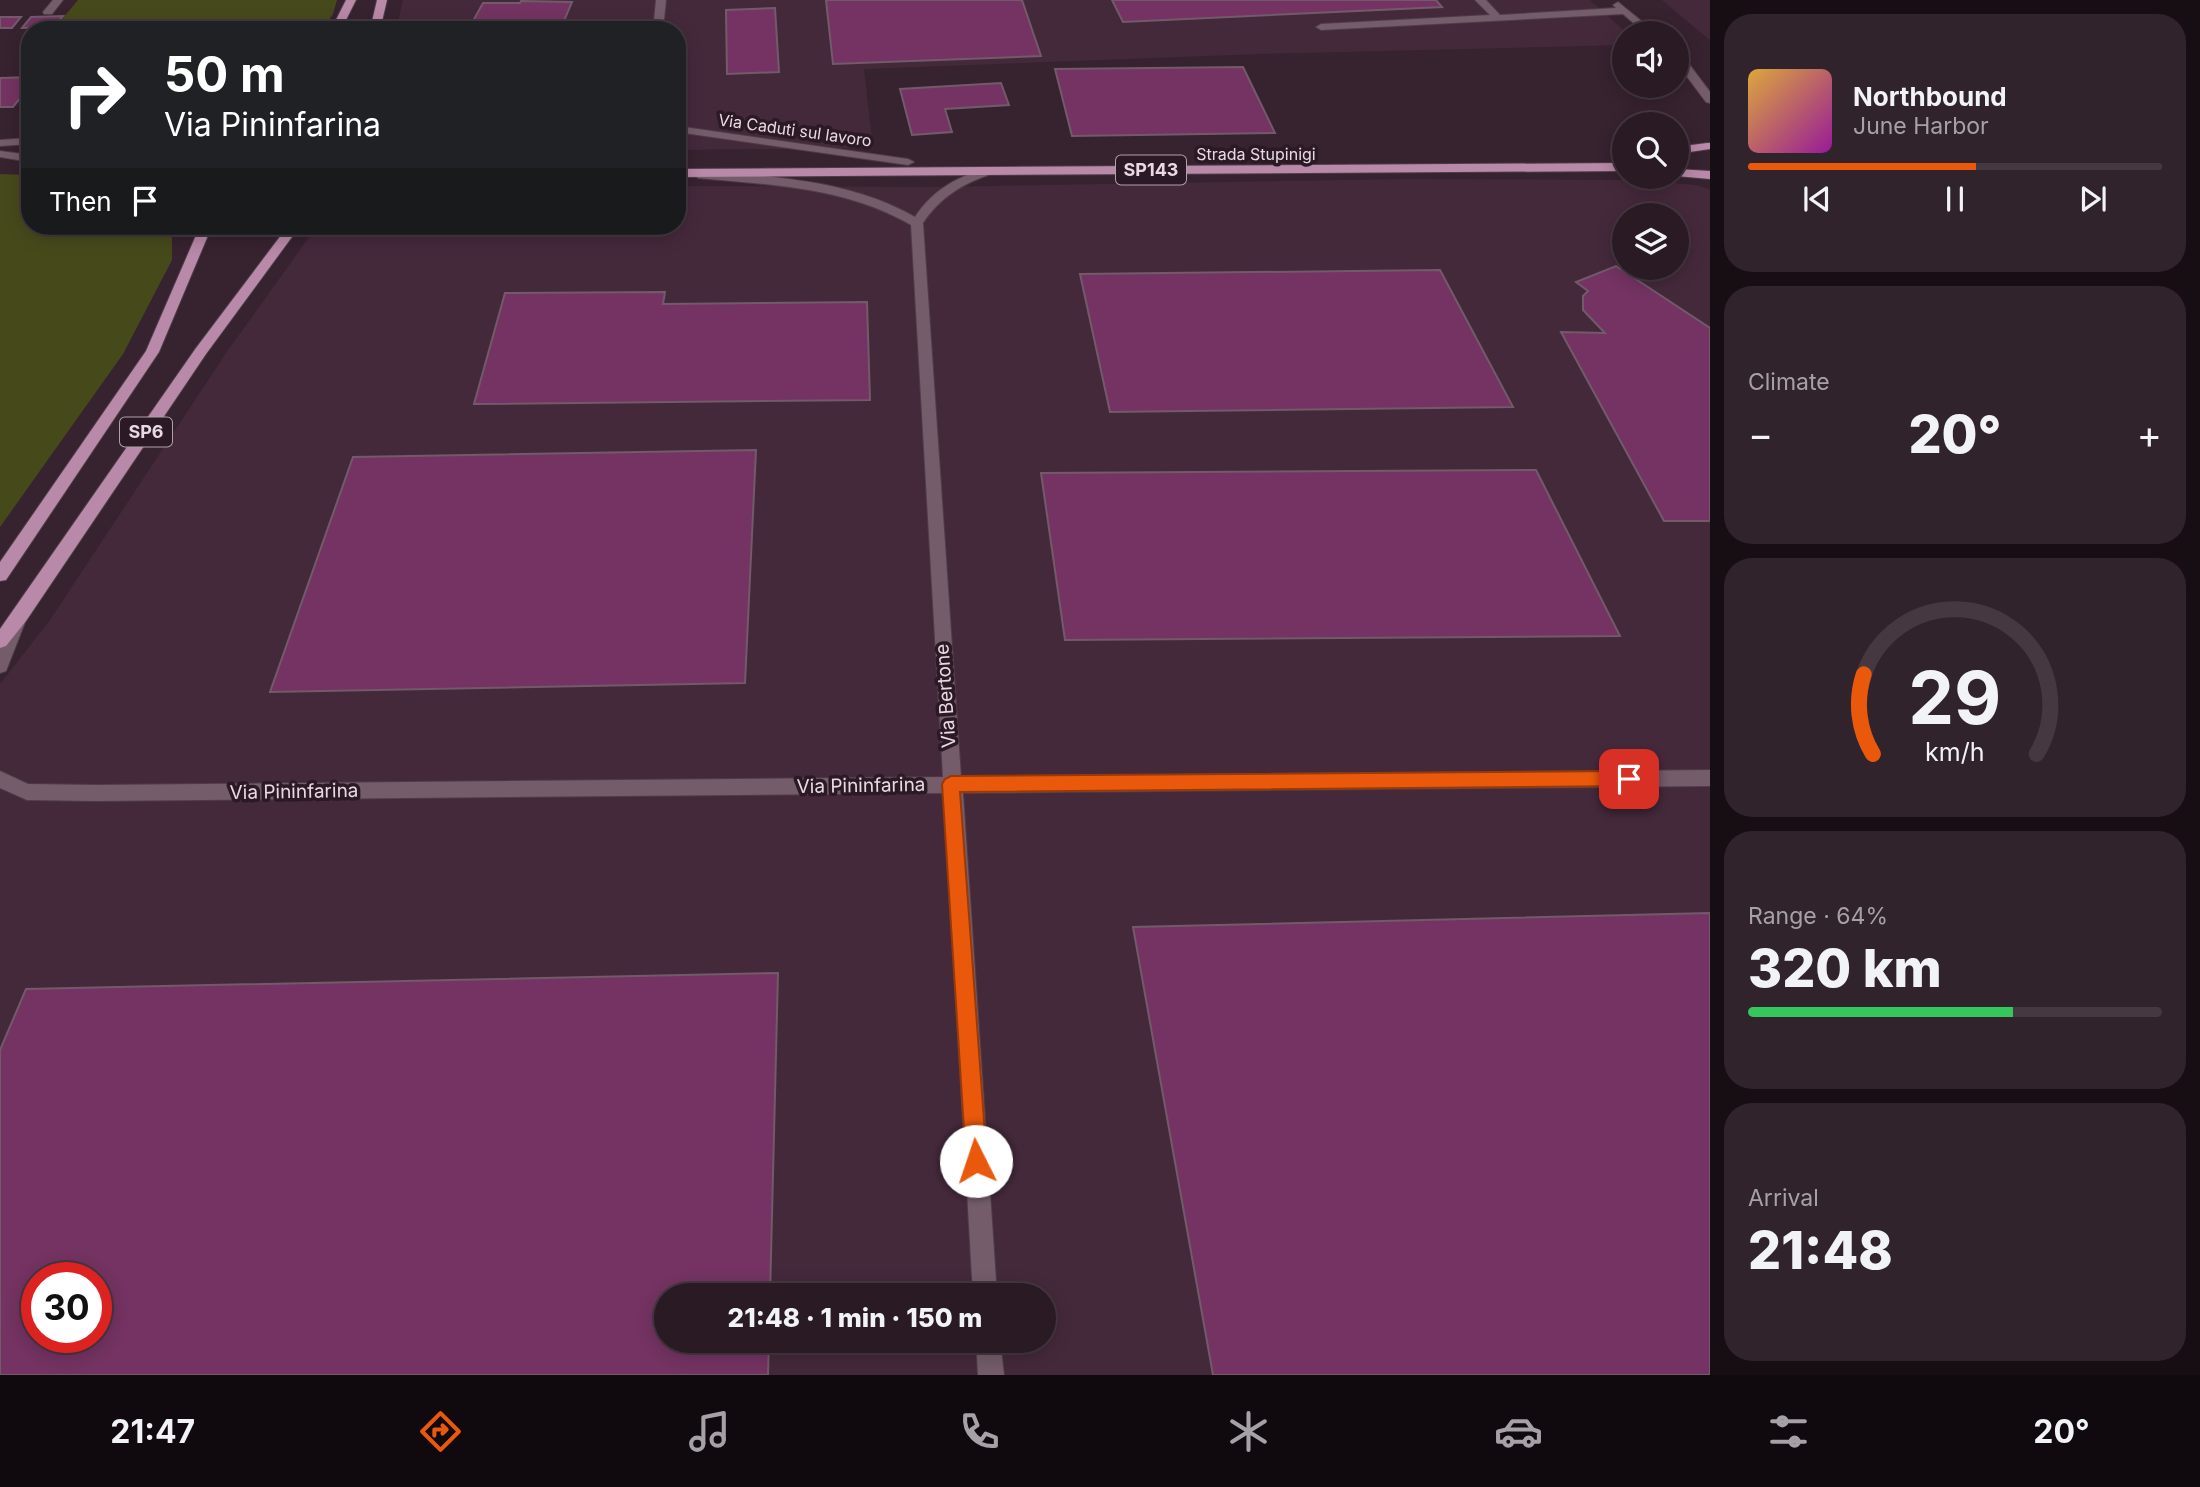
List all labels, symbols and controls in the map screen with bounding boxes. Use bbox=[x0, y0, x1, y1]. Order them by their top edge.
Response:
map controls bbox=[1612, 21, 1689, 280]
button: sound bbox=[1612, 21, 1689, 98]
text: 50 m bbox=[164, 45, 285, 104]
icon: right bbox=[49, 49, 140, 140]
text: Northbound bbox=[1853, 81, 2007, 112]
text: Via Pininfarina bbox=[164, 105, 381, 144]
street label: Via Caduti sul lavoro bbox=[717, 109, 873, 151]
button: search bbox=[1612, 112, 1689, 189]
text: June Harbor bbox=[1853, 112, 1989, 140]
street label: Strada Stupinigi bbox=[1196, 144, 1316, 164]
road number: SP143 bbox=[1116, 155, 1186, 184]
icon: previous bbox=[1798, 180, 1836, 218]
icon: pause bbox=[1936, 180, 1974, 218]
icon: next bbox=[2074, 180, 2112, 218]
icon: arrive bbox=[126, 182, 164, 220]
text: Then bbox=[49, 186, 112, 217]
button: layers bbox=[1612, 203, 1689, 280]
text: Climate bbox=[1748, 368, 1830, 396]
text: 20° bbox=[1908, 403, 2002, 466]
text: − bbox=[1748, 411, 1773, 457]
text: + bbox=[2137, 411, 2162, 457]
road number: SP6 bbox=[120, 418, 172, 446]
street label: Via Bertone bbox=[930, 643, 961, 749]
text: 29 bbox=[1908, 653, 2002, 742]
text: km/h bbox=[1925, 736, 1985, 766]
pin bbox=[1599, 749, 1659, 809]
icon: arrive bbox=[1610, 760, 1648, 798]
street label: Via Pininfarina bbox=[796, 773, 926, 798]
street label: Via Pininfarina bbox=[229, 779, 359, 804]
text: Range · 64% bbox=[1748, 902, 1888, 930]
text: 320 km bbox=[1748, 937, 1942, 1000]
position arrow bbox=[939, 1124, 1013, 1198]
text: Arrival bbox=[1748, 1184, 1819, 1212]
text: 21:48 bbox=[1748, 1219, 1893, 1282]
speed limit sign: 30 bbox=[21, 1262, 112, 1353]
text: 21:48 · 1 min · 150 m bbox=[728, 1302, 982, 1333]
icon: directions bbox=[416, 1407, 465, 1456]
icon: music bbox=[685, 1407, 734, 1456]
icon: phone bbox=[955, 1407, 1004, 1456]
icon: climate bbox=[1224, 1407, 1273, 1456]
icon: car bbox=[1494, 1407, 1543, 1456]
icon: filters bbox=[1764, 1407, 1813, 1456]
text: 21:47 bbox=[110, 1412, 195, 1451]
text: 20° bbox=[2033, 1412, 2090, 1451]

